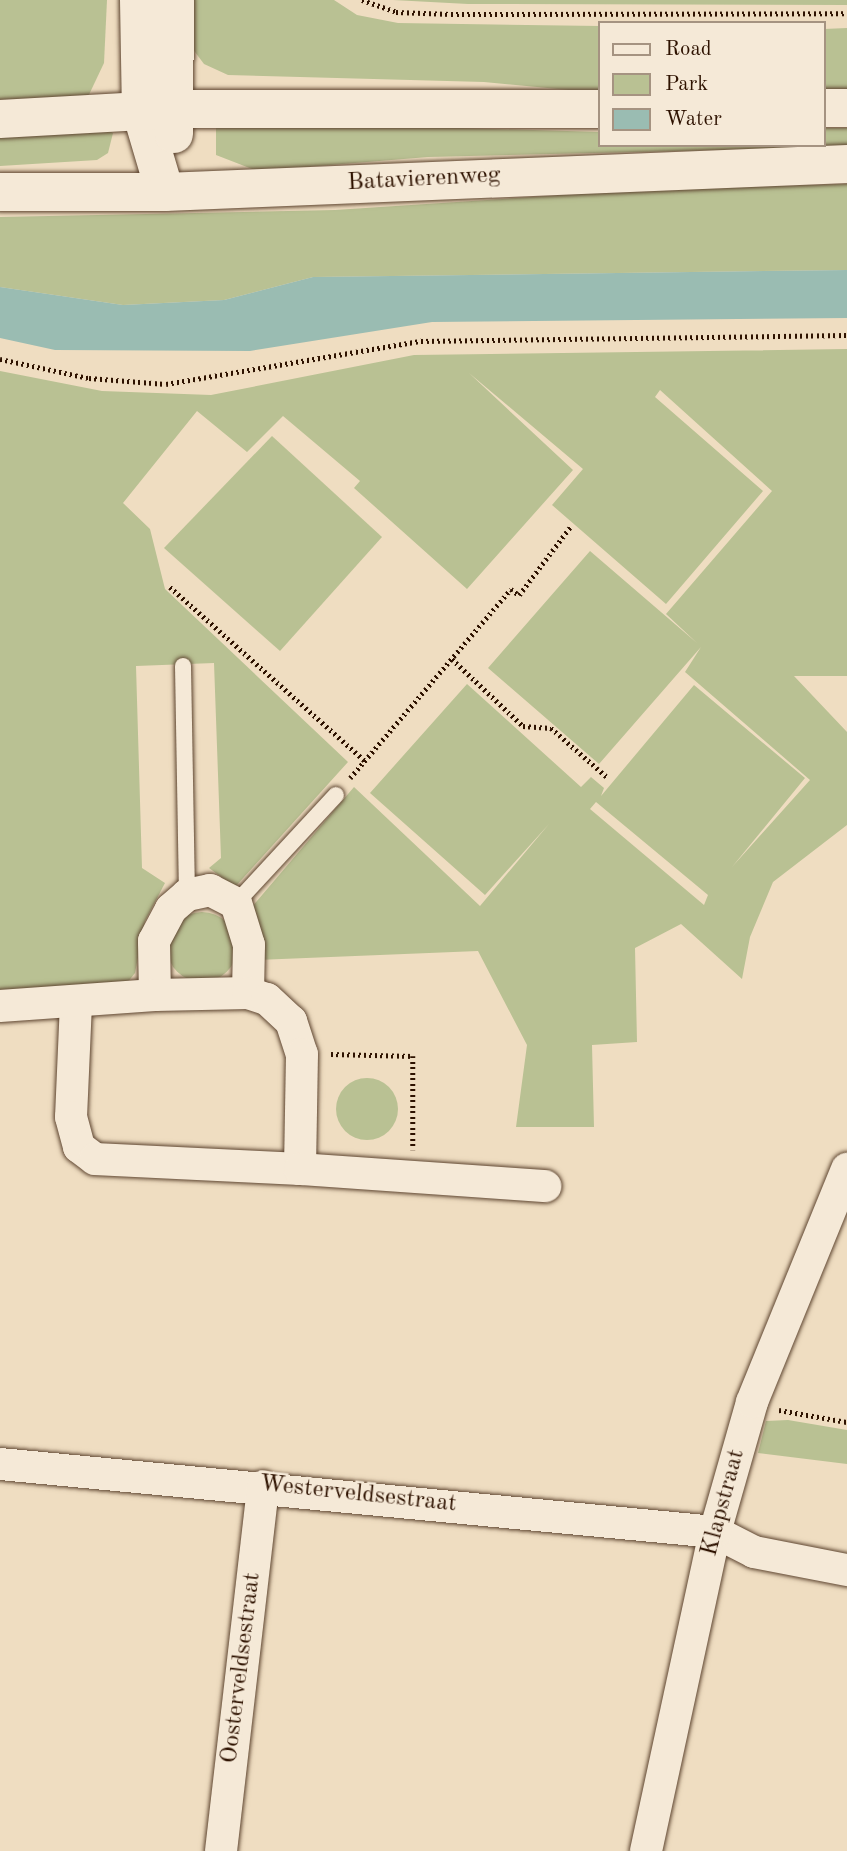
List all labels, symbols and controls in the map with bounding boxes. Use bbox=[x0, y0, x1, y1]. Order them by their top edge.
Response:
legend bbox=[598, 21, 826, 147]
text: Road bbox=[665, 39, 712, 60]
text: Park bbox=[665, 74, 708, 95]
text: Water bbox=[665, 109, 722, 130]
street label: Batavierenweg bbox=[347, 162, 501, 198]
street label: Klapstraat bbox=[696, 1446, 752, 1560]
street label: Westerveldsestraat bbox=[258, 1470, 458, 1520]
street label: Oosterveldsestraat bbox=[216, 1571, 268, 1765]

